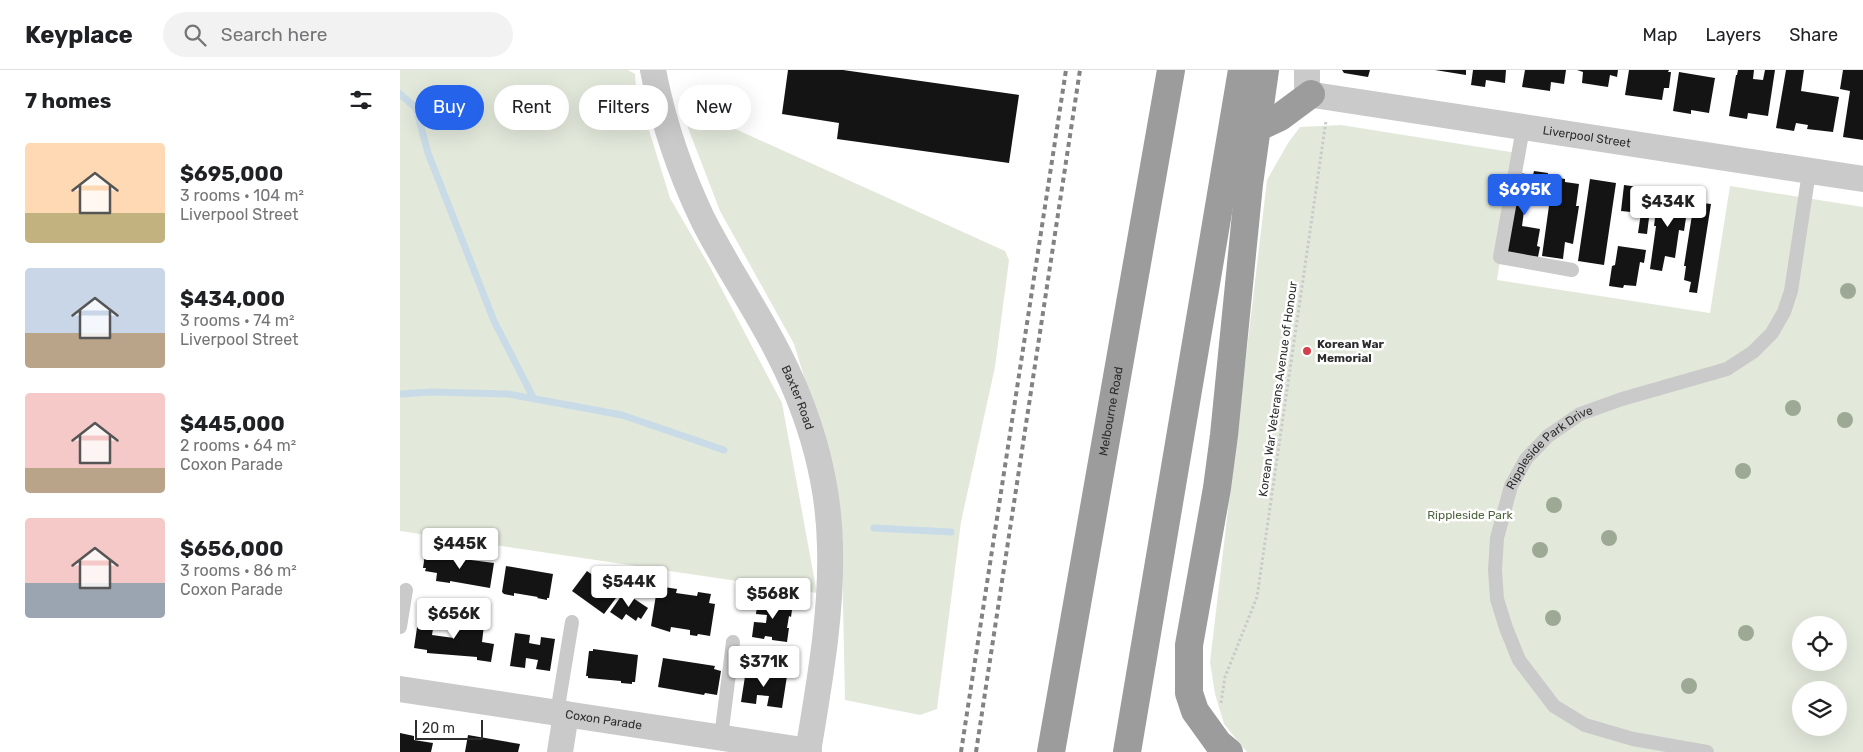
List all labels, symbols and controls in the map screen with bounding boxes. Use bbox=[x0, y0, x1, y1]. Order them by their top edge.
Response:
search box bbox=[163, 12, 513, 57]
text: Keyplace bbox=[25, 21, 133, 49]
icon: search bbox=[181, 21, 209, 49]
text: Search here bbox=[221, 23, 327, 46]
text: Map bbox=[1643, 24, 1678, 46]
text: Layers bbox=[1706, 24, 1761, 46]
text: Share bbox=[1789, 24, 1838, 46]
chip: Buy bbox=[415, 85, 484, 130]
chip: Rent bbox=[494, 85, 569, 130]
chip: Filters bbox=[579, 85, 668, 130]
chip: New bbox=[678, 85, 751, 130]
icon: filters bbox=[347, 86, 375, 114]
text: 7 homes bbox=[25, 88, 111, 113]
street label: Liverpool Street bbox=[1542, 123, 1632, 150]
text: $695,000 bbox=[180, 161, 283, 186]
icon: home bbox=[65, 163, 125, 223]
pin: $695K bbox=[1490, 174, 1560, 216]
text: $695K bbox=[1499, 180, 1551, 199]
text: 3 rooms · 104 m² bbox=[180, 186, 304, 205]
pin: $434K bbox=[1633, 186, 1703, 228]
text: $434K bbox=[1641, 192, 1695, 211]
text: Liverpool Street bbox=[180, 205, 298, 224]
street label: Korean War Veterans Avenue of Honour bbox=[1256, 280, 1300, 498]
text: $434,000 bbox=[180, 286, 285, 311]
icon: home bbox=[65, 288, 125, 348]
text: 3 rooms · 74 m² bbox=[180, 311, 295, 330]
text: Liverpool Street bbox=[180, 330, 298, 349]
place label: Korean War Memorial bbox=[1317, 337, 1385, 365]
marker: Korean War Memorial bbox=[1301, 345, 1313, 357]
street label: Baxter Road bbox=[778, 363, 817, 431]
street label: Melbourne Road bbox=[1096, 365, 1126, 457]
street label: Rippleside Park Drive bbox=[1503, 403, 1595, 492]
text: $445,000 bbox=[180, 411, 285, 436]
icon: home bbox=[65, 413, 125, 473]
text: 2 rooms · 64 m² bbox=[180, 436, 296, 455]
text: Coxon Parade bbox=[180, 455, 283, 474]
park label: Rippleside Park bbox=[1427, 508, 1514, 522]
pin: $445K bbox=[425, 528, 495, 570]
text: $445K bbox=[433, 534, 487, 553]
text: $656,000 bbox=[180, 536, 283, 561]
icon: home bbox=[65, 538, 125, 598]
text: 3 rooms · 86 m² bbox=[180, 561, 297, 580]
pin: $544K bbox=[594, 566, 664, 608]
text: $544K bbox=[602, 572, 656, 591]
pin: $568K bbox=[738, 578, 808, 620]
text: Coxon Parade bbox=[180, 580, 283, 599]
text: $568K bbox=[747, 584, 799, 603]
pin: $656K bbox=[419, 598, 489, 640]
text: $656K bbox=[428, 604, 480, 623]
map controls bbox=[1792, 616, 1847, 736]
button: locate bbox=[1792, 616, 1847, 671]
pin: $371K bbox=[729, 646, 799, 688]
text: $371K bbox=[740, 652, 788, 671]
button: layers bbox=[1792, 681, 1847, 736]
street label: Coxon Parade bbox=[564, 707, 643, 733]
scale bar bbox=[415, 717, 482, 740]
text: 20 m bbox=[422, 720, 455, 737]

